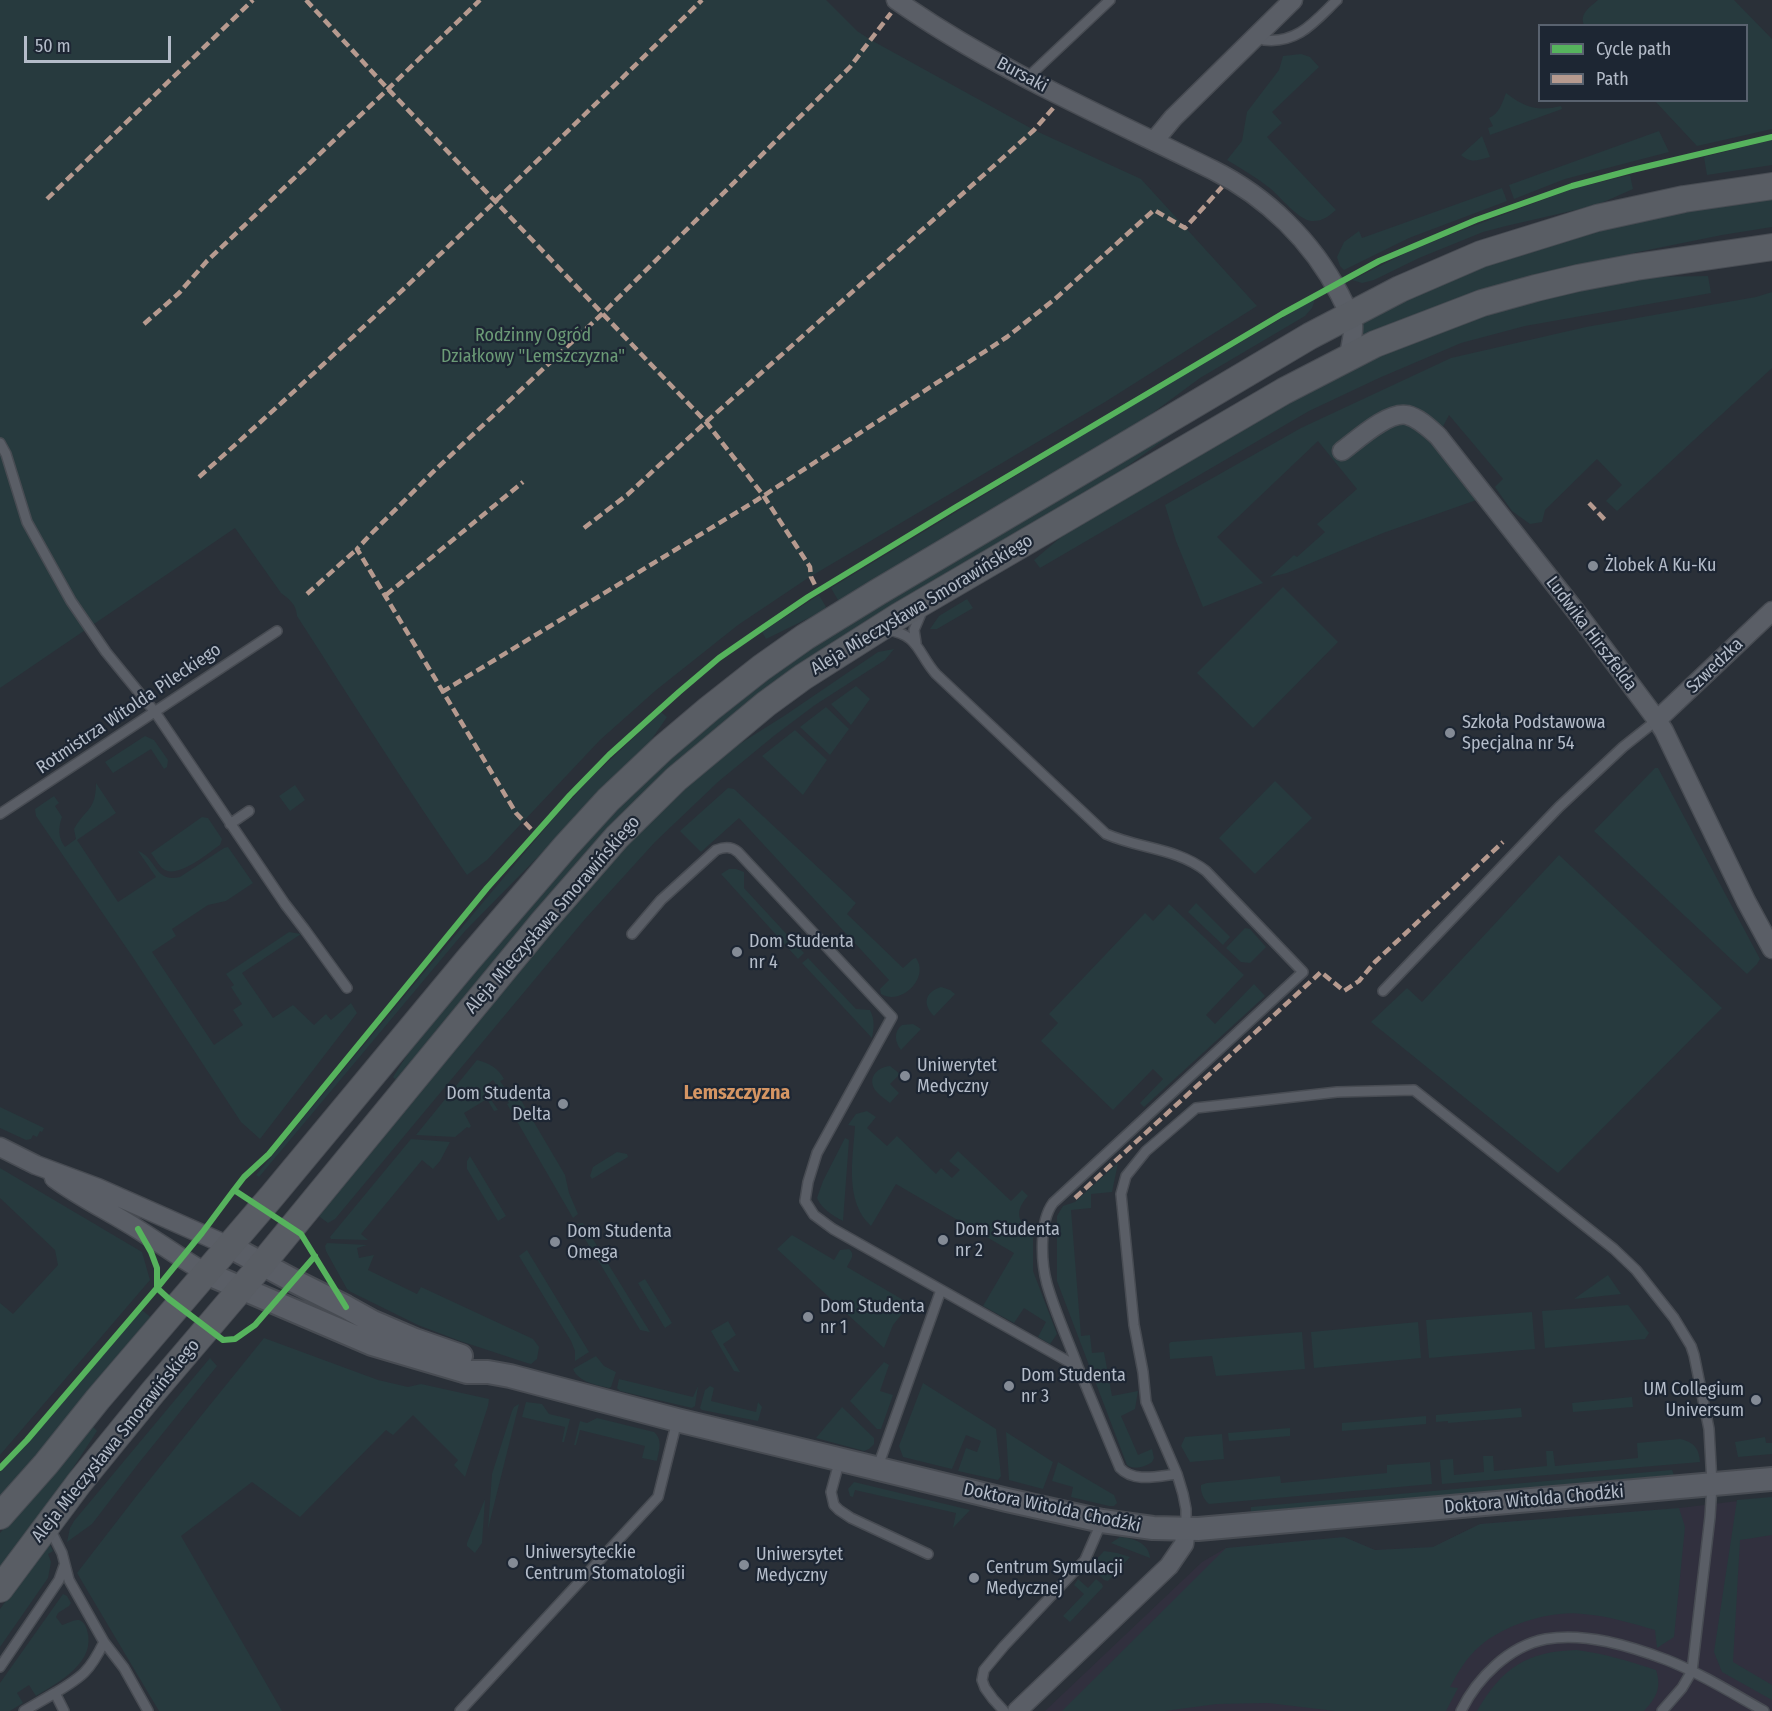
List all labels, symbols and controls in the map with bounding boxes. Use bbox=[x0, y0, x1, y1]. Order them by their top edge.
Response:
scale bar bbox=[27, 24, 174, 62]
legend bbox=[1538, 24, 1748, 102]
text: 50 m bbox=[35, 35, 71, 57]
text: Cycle path bbox=[1596, 38, 1671, 60]
street label: Bursaki bbox=[993, 53, 1051, 97]
text: Path bbox=[1596, 68, 1629, 90]
park label: Rodzinny Ogród Działkowy "Lemszczyzna" bbox=[441, 325, 625, 368]
street label: Aleja Mieczysława Smorawińskiego bbox=[807, 530, 1037, 680]
place label: Żlobek A Ku-Ku bbox=[1605, 555, 1716, 577]
marker: Żlobek A Ku-Ku bbox=[1586, 559, 1600, 573]
street label: Ludwika Hirszfelda bbox=[1541, 572, 1641, 696]
street label: Szwedzka bbox=[1682, 634, 1748, 698]
street label: Rotmistrza Witolda Pileckiego bbox=[33, 639, 225, 779]
place label: Szkoła Podstawowa Specjalna nr 54 bbox=[1462, 712, 1605, 754]
marker: Szkoła Podstawowa Specjalna nr 54 bbox=[1443, 726, 1457, 740]
street label: Aleja Mieczysława Smorawińskiego bbox=[461, 812, 645, 1018]
place label: Dom Studenta nr 4 bbox=[749, 931, 854, 974]
marker: Dom Studenta nr 4 bbox=[730, 945, 744, 959]
place label: Uniwerytet Medyczny bbox=[917, 1055, 997, 1098]
marker: Uniwerytet Medyczny bbox=[898, 1069, 912, 1083]
district label: Lemszczyzna bbox=[684, 1081, 790, 1105]
place label: Dom Studenta Delta bbox=[446, 1083, 551, 1126]
marker: Dom Studenta Delta bbox=[556, 1097, 570, 1111]
place label: Dom Studenta nr 2 bbox=[955, 1219, 1060, 1262]
place label: Dom Studenta Omega bbox=[567, 1221, 672, 1264]
marker: Dom Studenta nr 2 bbox=[936, 1233, 950, 1247]
marker: Dom Studenta Omega bbox=[548, 1235, 562, 1249]
place label: Dom Studenta nr 1 bbox=[820, 1296, 925, 1338]
marker: Dom Studenta nr 1 bbox=[801, 1310, 815, 1324]
street label: Aleja Mieczysława Smorawińskiego bbox=[27, 1335, 205, 1547]
place label: Dom Studenta nr 3 bbox=[1021, 1365, 1126, 1408]
marker: Dom Studenta nr 3 bbox=[1002, 1379, 1016, 1393]
place label: UM Collegium Universum bbox=[1644, 1379, 1744, 1422]
marker: UM Collegium Universum bbox=[1749, 1393, 1763, 1407]
street label: Doktora Witolda Chodźki bbox=[962, 1479, 1142, 1537]
street label: Doktora Witolda Chodźki bbox=[1443, 1481, 1625, 1519]
place label: Uniwersyteckie Centrum Stomatologii bbox=[525, 1542, 685, 1584]
place label: Uniwersytet Medyczny bbox=[756, 1544, 843, 1586]
marker: Uniwersyteckie Centrum Stomatologii bbox=[506, 1556, 520, 1570]
place label: Centrum Symulacji Medycznej bbox=[986, 1557, 1123, 1600]
marker: Uniwersytet Medyczny bbox=[737, 1558, 751, 1572]
marker: Centrum Symulacji Medycznej bbox=[967, 1571, 981, 1585]

